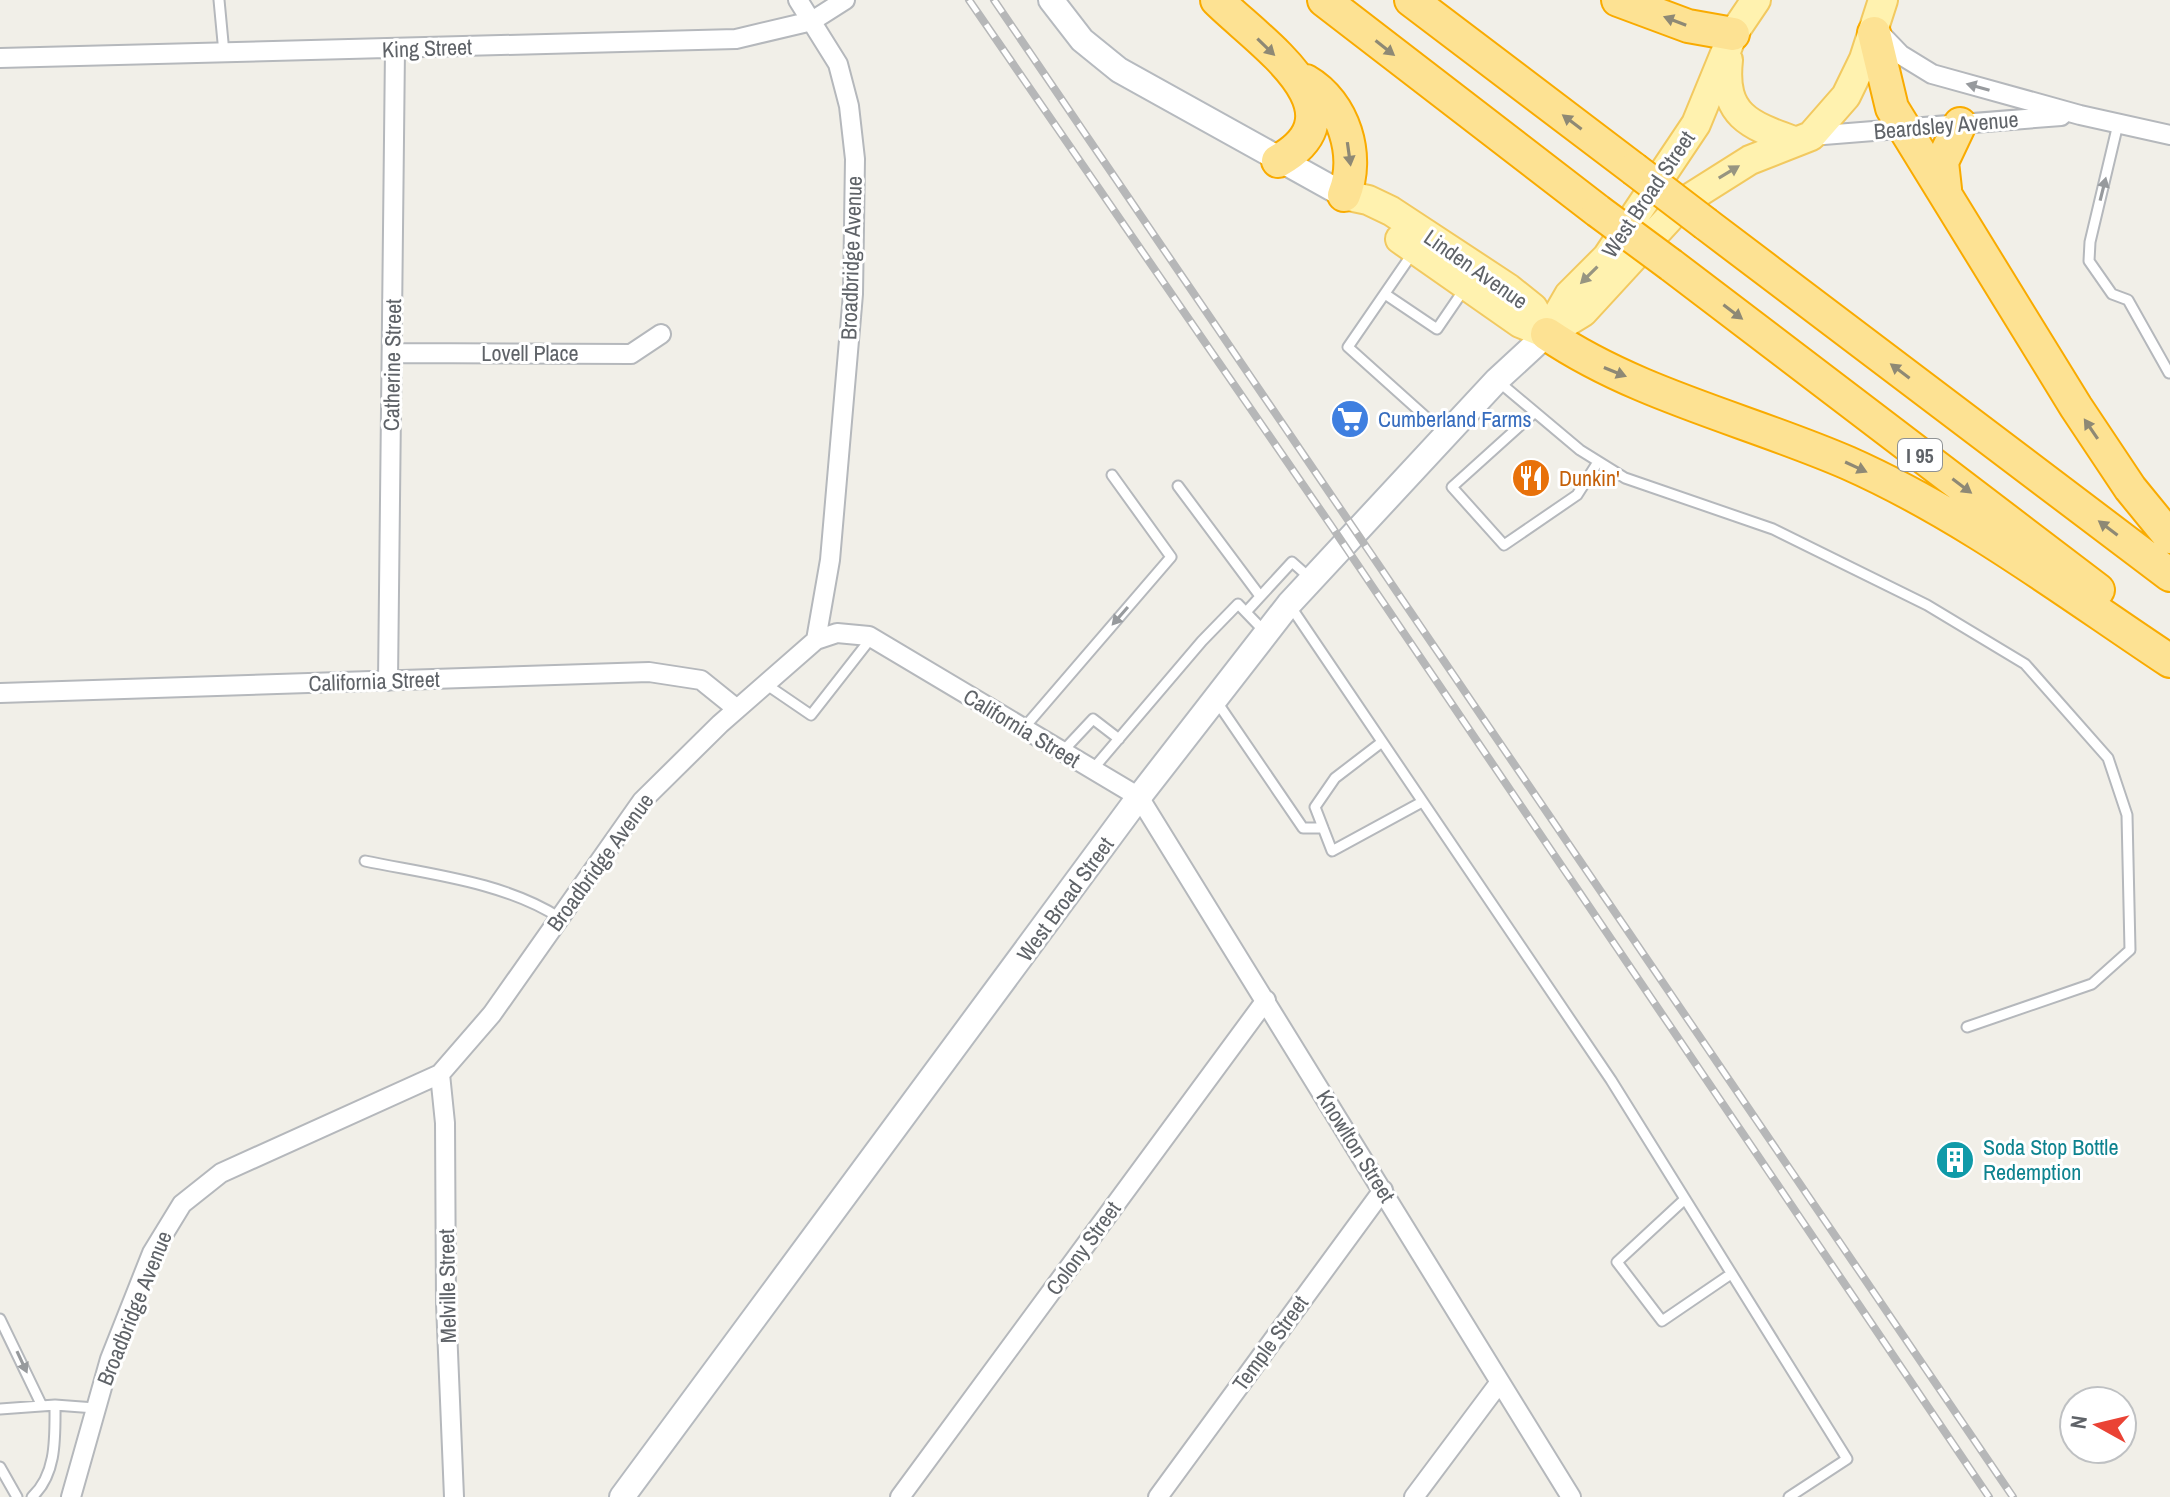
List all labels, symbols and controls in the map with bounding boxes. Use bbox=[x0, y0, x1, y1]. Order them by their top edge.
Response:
one-way arrow bbox=[1663, 14, 1687, 27]
street label: King Street bbox=[381, 31, 473, 65]
one-way arrow bbox=[1256, 38, 1275, 56]
one-way arrow bbox=[1375, 39, 1395, 56]
one-way arrow bbox=[1966, 80, 1990, 93]
street label: Beardsley Avenue bbox=[1872, 104, 2020, 146]
one-way arrow bbox=[1562, 115, 1582, 131]
street label: West Broad Street bbox=[1594, 125, 1702, 263]
one-way arrow bbox=[1343, 142, 1356, 167]
one-way arrow bbox=[1718, 165, 1740, 179]
street label: Broadbridge Avenue bbox=[833, 175, 869, 341]
one-way arrow bbox=[2097, 176, 2109, 201]
street label: Linden Avenue bbox=[1418, 222, 1534, 316]
one-way arrow bbox=[1581, 265, 1599, 284]
street label: Catherine Street bbox=[376, 299, 408, 431]
one-way arrow bbox=[1723, 304, 1743, 320]
street label: Lovell Place bbox=[481, 338, 579, 368]
one-way arrow bbox=[1890, 364, 1911, 380]
one-way arrow bbox=[1603, 365, 1627, 378]
supermarket icon: Cumberland Farms bbox=[1329, 398, 1371, 440]
place label: Cumberland Farms bbox=[1378, 404, 1532, 434]
one-way arrow bbox=[2084, 418, 2098, 440]
road number: I 95 bbox=[1898, 439, 1942, 471]
restaurant icon: Dunkin' bbox=[1510, 457, 1552, 499]
one-way arrow bbox=[1845, 460, 1868, 474]
place label: Dunkin' bbox=[1559, 463, 1620, 493]
one-way arrow bbox=[1952, 478, 1972, 494]
one-way arrow bbox=[2098, 521, 2118, 537]
one-way arrow bbox=[1112, 606, 1129, 626]
street label: California Street bbox=[308, 664, 440, 698]
street label: California Street bbox=[958, 681, 1086, 775]
street label: Broadbridge Avenue bbox=[540, 787, 660, 937]
street label: West Broad Street bbox=[1010, 831, 1120, 967]
street label: Knowlton Street bbox=[1310, 1084, 1402, 1208]
place label: Soda Stop Bottle Redemption bbox=[1983, 1132, 2118, 1187]
building icon: Soda Stop Bottle Redemption bbox=[1934, 1139, 1976, 1181]
street label: Colony Street bbox=[1039, 1195, 1127, 1301]
street label: Broadbridge Avenue bbox=[89, 1226, 179, 1390]
street label: Melville Street bbox=[431, 1229, 463, 1343]
street label: Temple Street bbox=[1225, 1289, 1315, 1397]
one-way arrow bbox=[15, 1351, 29, 1374]
north arrow bbox=[2058, 1385, 2138, 1465]
text: N bbox=[2062, 1414, 2094, 1431]

